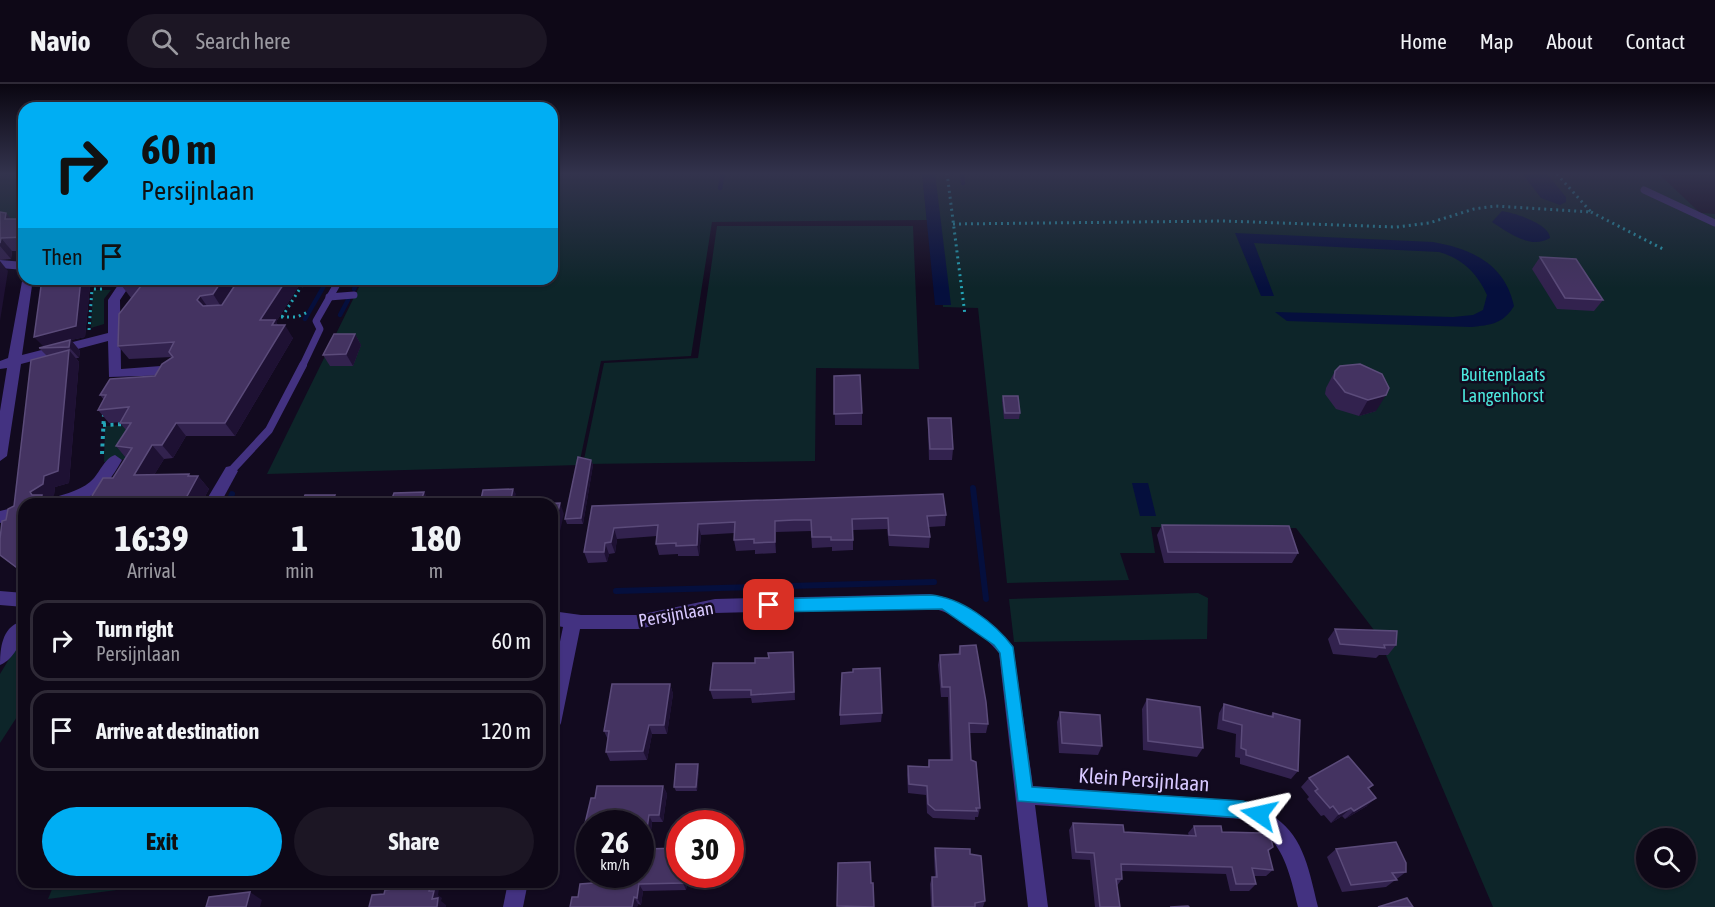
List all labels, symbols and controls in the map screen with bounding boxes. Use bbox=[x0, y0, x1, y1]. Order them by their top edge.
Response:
search box bbox=[127, 14, 547, 68]
text: Navio bbox=[30, 25, 91, 57]
icon: search bbox=[148, 25, 181, 58]
text: Search here bbox=[196, 28, 291, 54]
text: Home bbox=[1400, 29, 1447, 53]
text: Map bbox=[1480, 29, 1514, 53]
text: About bbox=[1547, 29, 1593, 53]
text: Contact bbox=[1626, 29, 1685, 53]
text: 60 m bbox=[141, 125, 216, 173]
icon: right bbox=[42, 126, 120, 204]
text: Persijnlaan bbox=[141, 175, 255, 206]
icon: arrive bbox=[95, 240, 128, 273]
text: Then bbox=[42, 244, 83, 270]
park label: Buitenplaats Langenhorst bbox=[1461, 364, 1545, 406]
text: 16:39 bbox=[115, 517, 189, 559]
text: 1 bbox=[291, 517, 308, 559]
text: 180 bbox=[411, 517, 461, 559]
text: Arrival bbox=[127, 559, 176, 582]
text: min bbox=[285, 559, 314, 582]
text: m bbox=[429, 559, 443, 582]
pin bbox=[743, 579, 794, 630]
icon: arrive bbox=[752, 588, 785, 621]
street label: Persijnlaan bbox=[637, 597, 715, 631]
text: Turn right bbox=[96, 616, 173, 642]
icon: right bbox=[45, 624, 78, 657]
text: 60 m bbox=[491, 628, 531, 654]
text: Persijnlaan bbox=[96, 642, 180, 665]
icon: arrive bbox=[45, 714, 78, 747]
text: Arrive at destination bbox=[96, 718, 259, 744]
text: 120 m bbox=[481, 718, 531, 744]
street label: Klein Persijnlaan bbox=[1078, 762, 1210, 796]
position arrow bbox=[1227, 782, 1291, 846]
button: Exit bbox=[42, 807, 282, 876]
button: Share bbox=[294, 807, 534, 876]
speed limit sign: 30 bbox=[666, 810, 744, 888]
text: 26 bbox=[601, 825, 629, 859]
map controls bbox=[1636, 828, 1696, 888]
button: search bbox=[1636, 828, 1696, 888]
text: km/h bbox=[600, 856, 630, 873]

